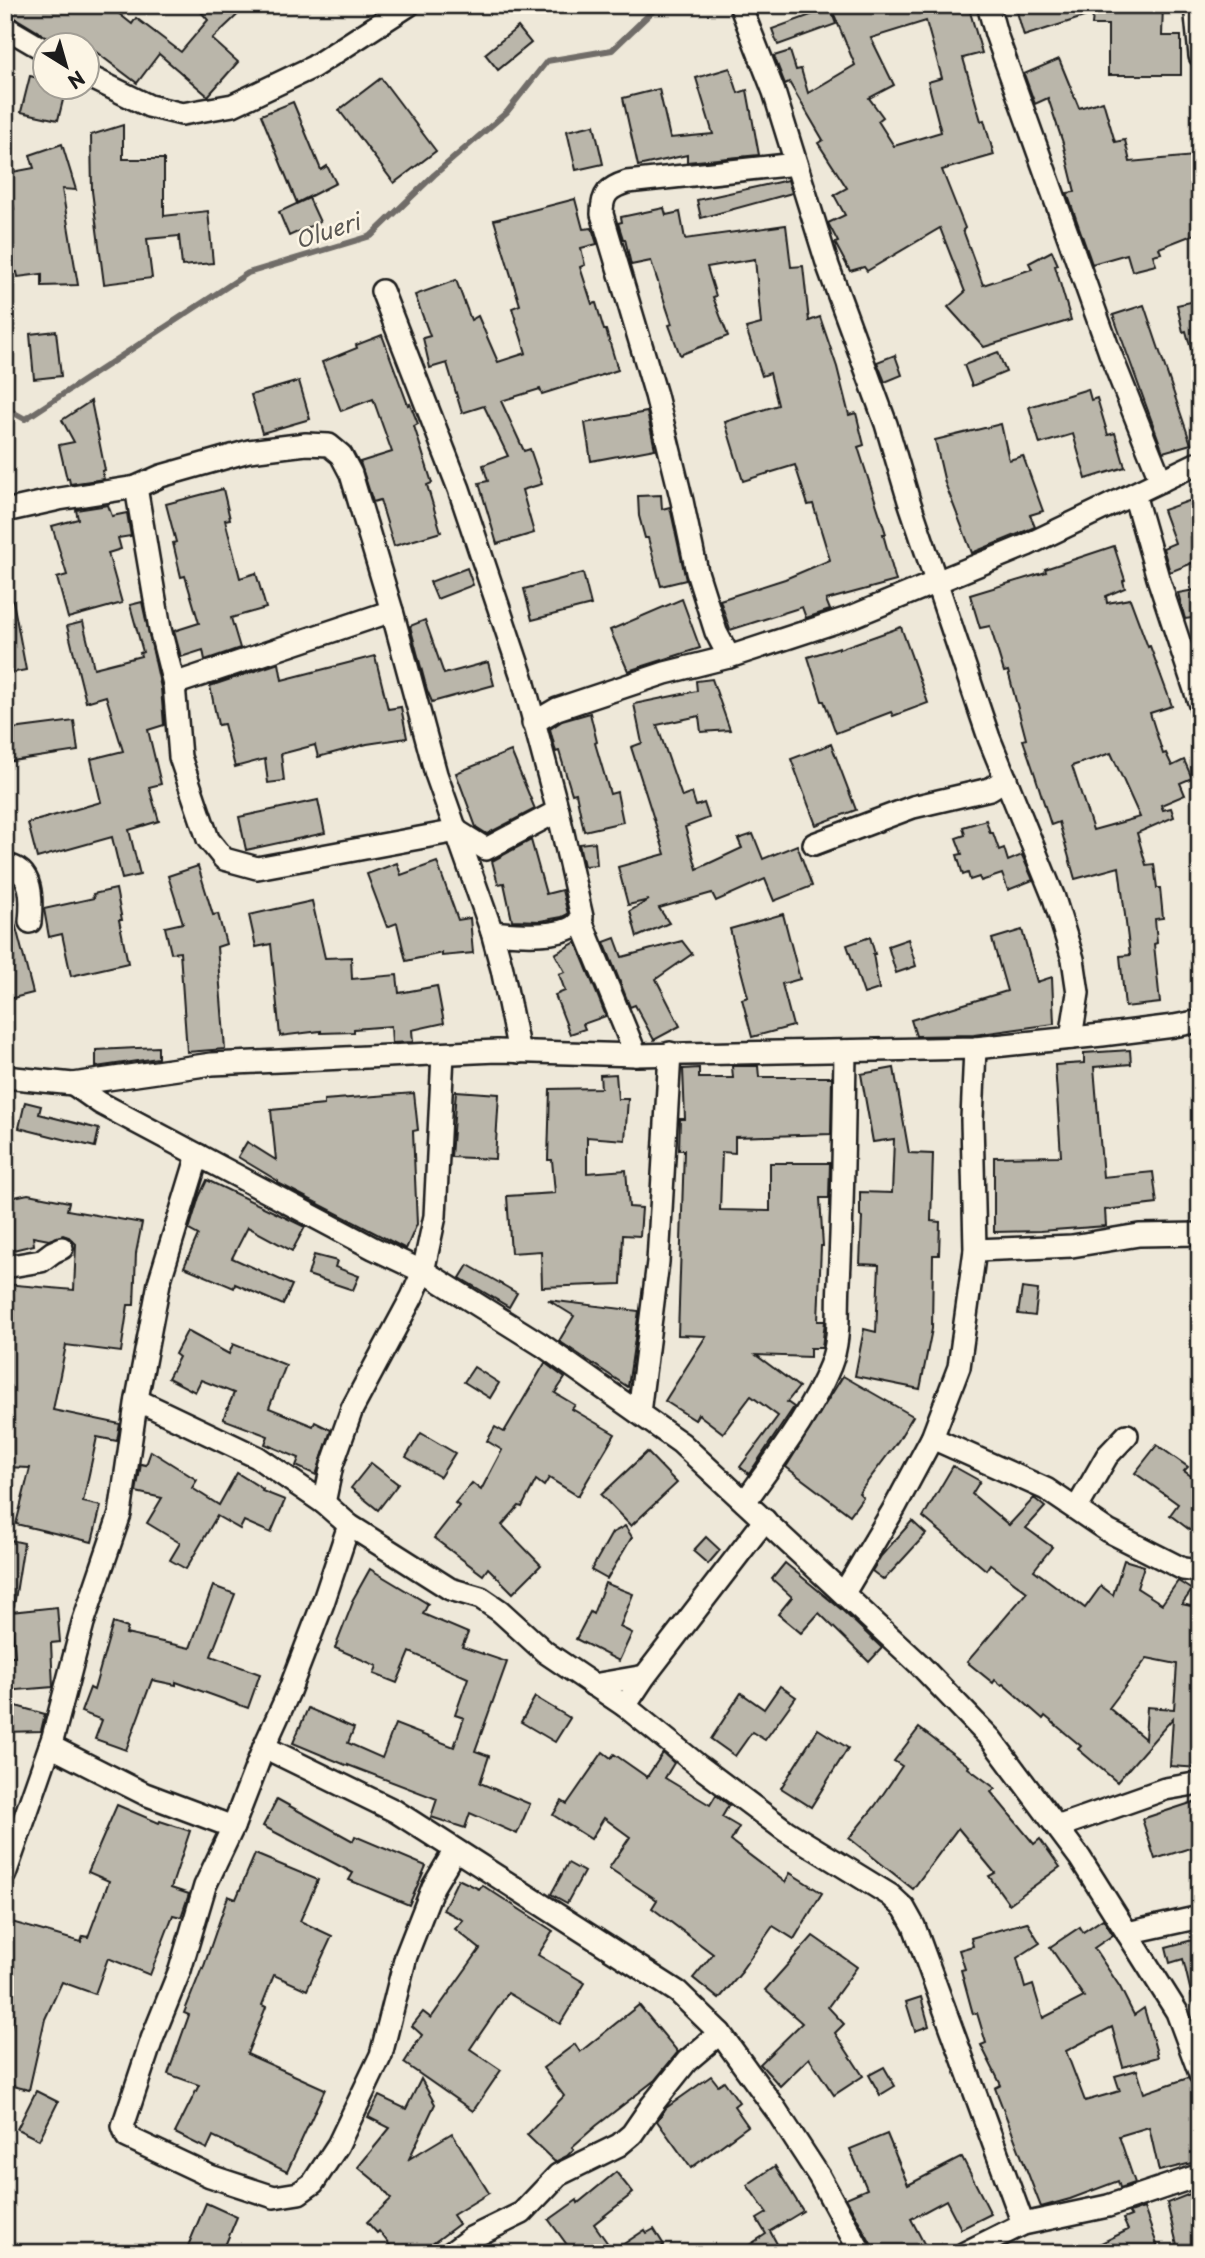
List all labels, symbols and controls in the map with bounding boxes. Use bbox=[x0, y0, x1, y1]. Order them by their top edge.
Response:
north arrow bbox=[32, 32, 102, 102]
text: N bbox=[62, 65, 91, 96]
water label: Olueri bbox=[290, 202, 367, 257]

